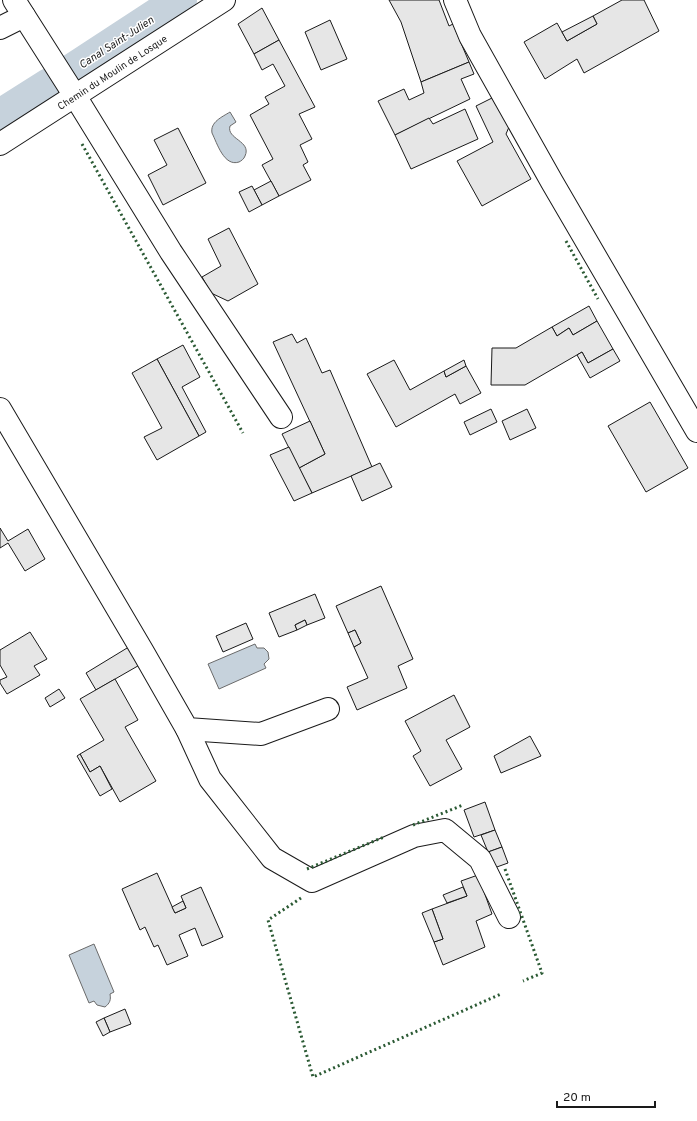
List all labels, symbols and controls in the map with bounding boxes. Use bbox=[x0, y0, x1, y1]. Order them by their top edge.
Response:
water label: Canal Saint-Julien bbox=[76, 13, 157, 72]
street label: Chemin du Moulin de Losque bbox=[55, 33, 170, 114]
scale bar bbox=[557, 1083, 655, 1109]
text: 20 m bbox=[563, 1090, 591, 1106]

